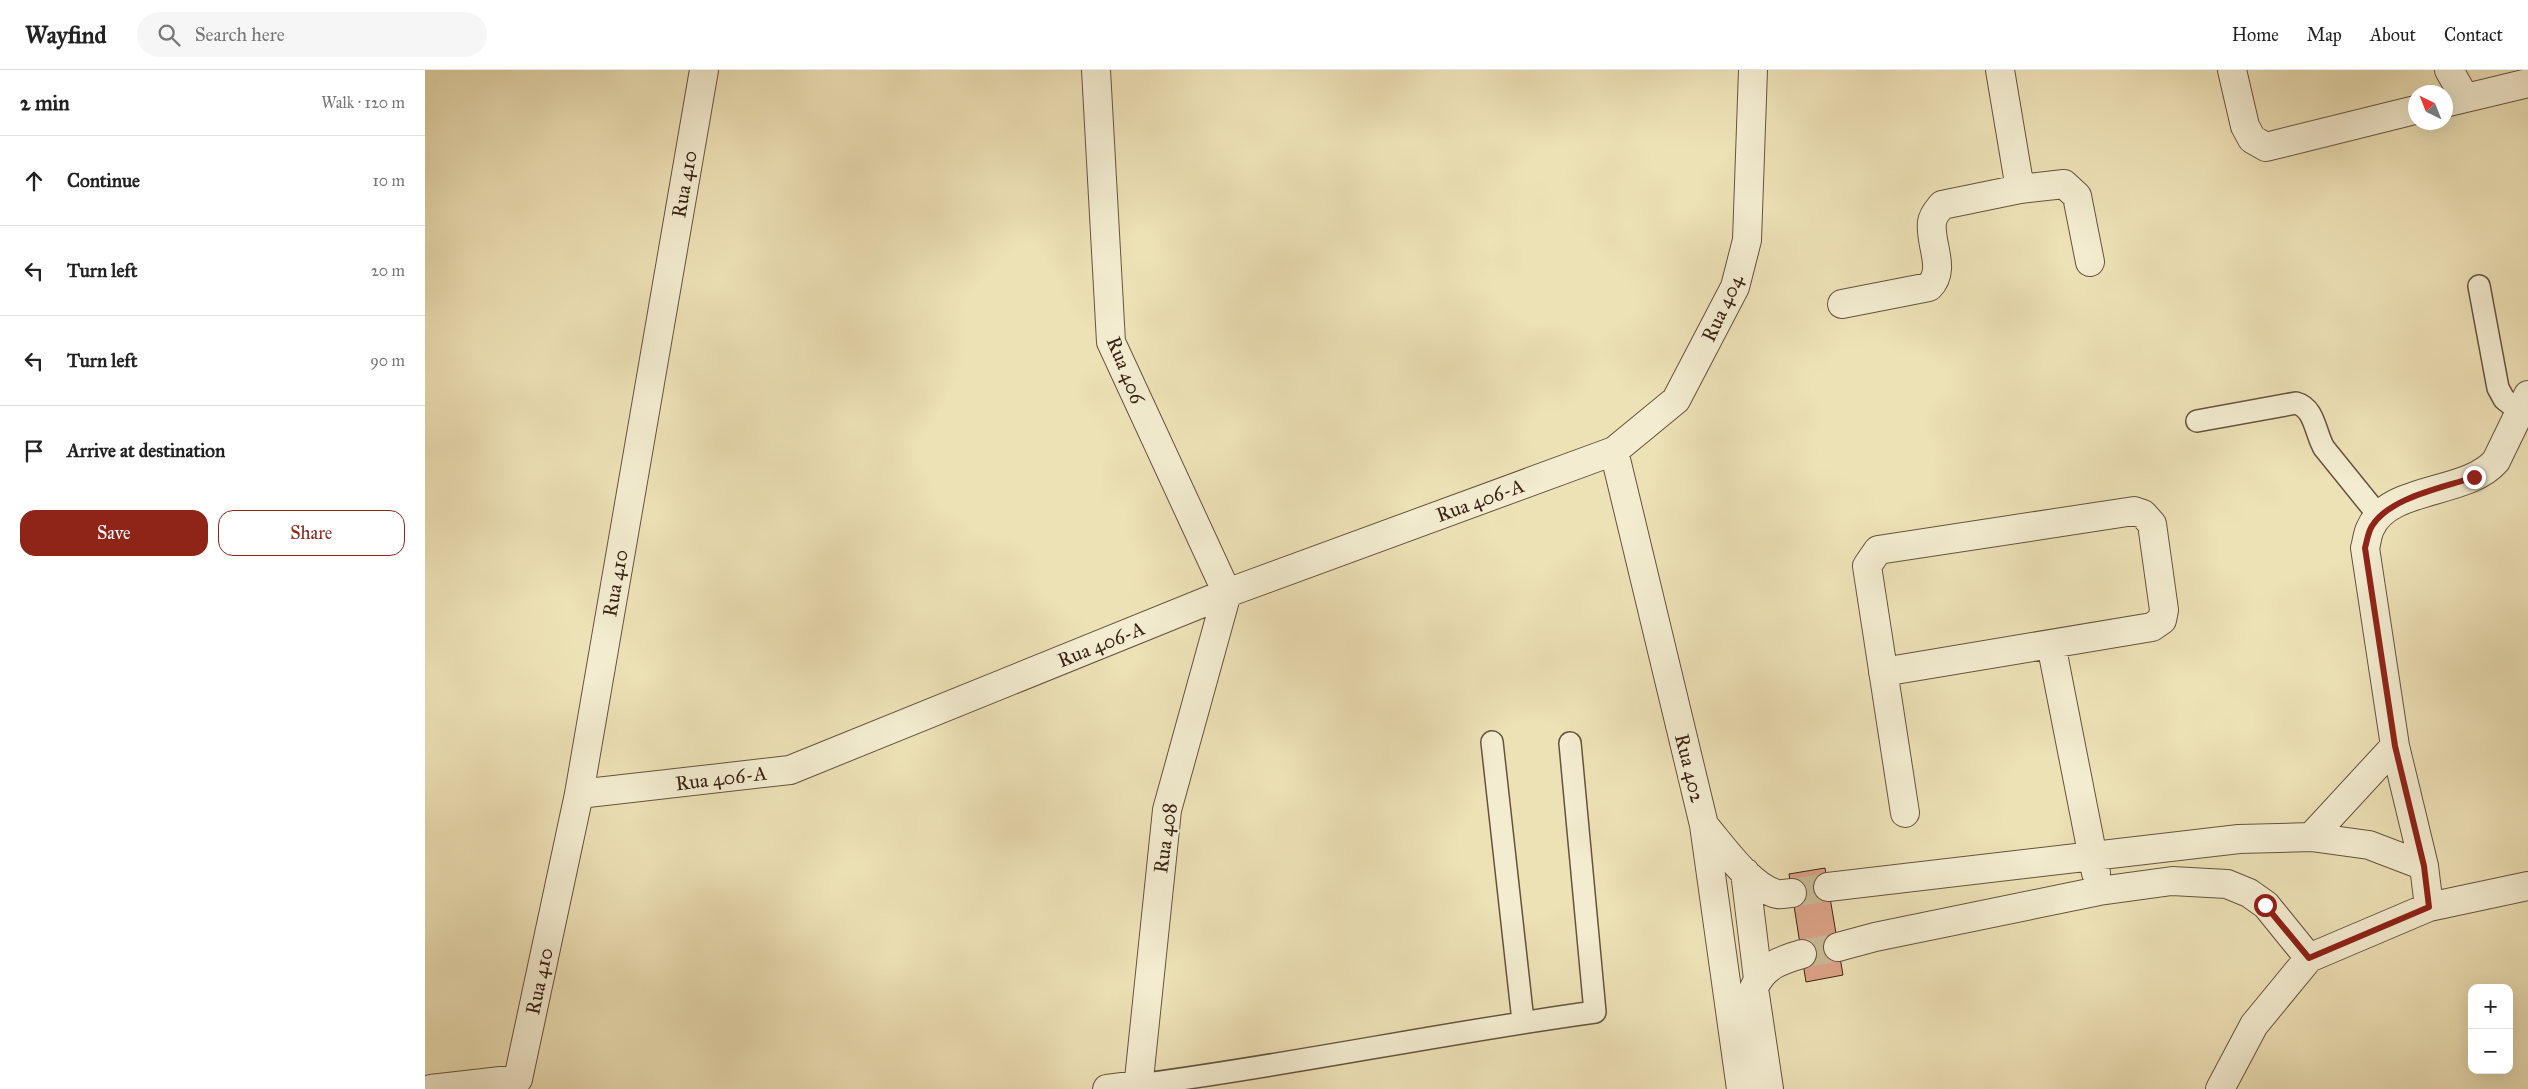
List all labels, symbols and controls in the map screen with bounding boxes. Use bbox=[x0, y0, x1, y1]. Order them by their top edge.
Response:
search box bbox=[137, 12, 487, 57]
text: Wayfind bbox=[25, 20, 107, 50]
icon: search bbox=[155, 21, 183, 49]
text: Search here bbox=[195, 23, 285, 46]
text: Home bbox=[2232, 24, 2279, 46]
text: Map bbox=[2307, 24, 2342, 46]
text: About bbox=[2370, 24, 2416, 46]
text: Contact bbox=[2444, 24, 2503, 46]
north arrow bbox=[2408, 85, 2453, 130]
text: 2 min bbox=[20, 90, 70, 116]
text: Walk · 120 m bbox=[321, 93, 405, 112]
street label: Rua 410 bbox=[666, 148, 702, 220]
icon: ahead bbox=[20, 167, 48, 195]
text: Continue bbox=[67, 169, 140, 192]
text: 10 m bbox=[373, 171, 405, 190]
icon: left bbox=[20, 257, 48, 285]
text: Turn left bbox=[67, 259, 137, 282]
text: 20 m bbox=[371, 261, 405, 280]
street label: Rua 404 bbox=[1696, 270, 1748, 345]
street label: Rua 406 bbox=[1102, 333, 1151, 408]
icon: left bbox=[20, 347, 48, 375]
text: Turn left bbox=[67, 349, 137, 372]
text: 90 m bbox=[370, 351, 405, 370]
icon: arrive bbox=[20, 437, 48, 465]
text: Arrive at destination bbox=[67, 439, 225, 462]
route end bbox=[2463, 466, 2486, 489]
street label: Rua 406-A bbox=[1433, 473, 1528, 527]
button: Save bbox=[20, 510, 208, 556]
button: Share bbox=[218, 510, 405, 556]
street label: Rua 410 bbox=[597, 547, 633, 619]
street label: Rua 406-A bbox=[1054, 615, 1149, 672]
street label: Rua 402 bbox=[1670, 731, 1710, 805]
street label: Rua 406-A bbox=[674, 760, 769, 796]
street label: Rua 408 bbox=[1148, 801, 1182, 875]
route start bbox=[2254, 894, 2277, 917]
street label: Rua 410 bbox=[520, 945, 558, 1017]
map controls bbox=[2468, 984, 2513, 1074]
button: + bbox=[2468, 984, 2513, 1029]
button: − bbox=[2468, 1029, 2513, 1074]

